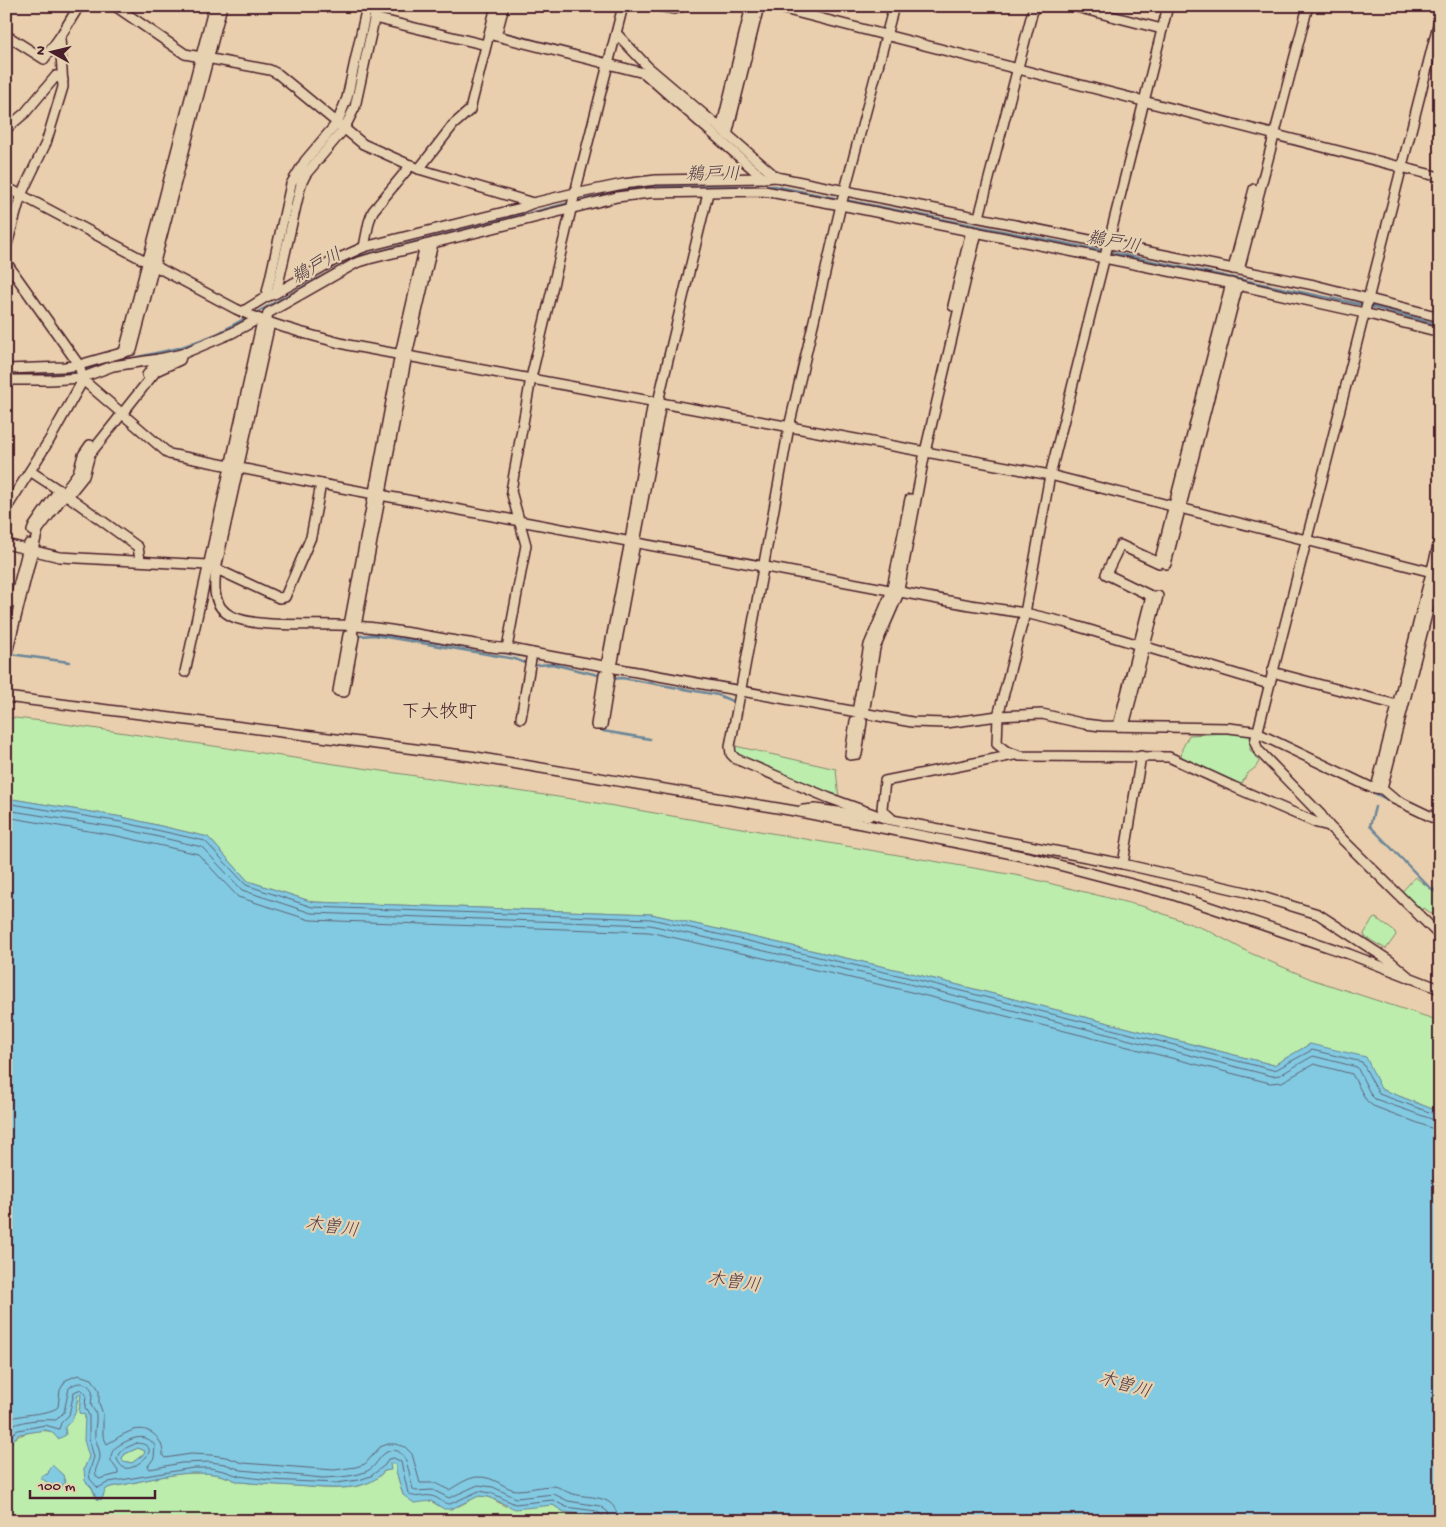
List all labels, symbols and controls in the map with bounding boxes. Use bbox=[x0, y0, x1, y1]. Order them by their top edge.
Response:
north arrow bbox=[28, 28, 78, 78]
text: N bbox=[33, 45, 51, 56]
water label: 鵜戸川 bbox=[686, 164, 740, 186]
water label: 鵜戸川 bbox=[1085, 227, 1142, 259]
water label: 鵜戸川 bbox=[288, 244, 346, 289]
district label: 下大牧町 bbox=[401, 701, 477, 725]
water label: 木曽川 bbox=[303, 1213, 360, 1243]
water label: 木曽川 bbox=[705, 1268, 762, 1298]
water label: 木曽川 bbox=[1095, 1368, 1153, 1404]
scale bar bbox=[30, 1467, 155, 1499]
text: 100 m bbox=[37, 1478, 76, 1496]

